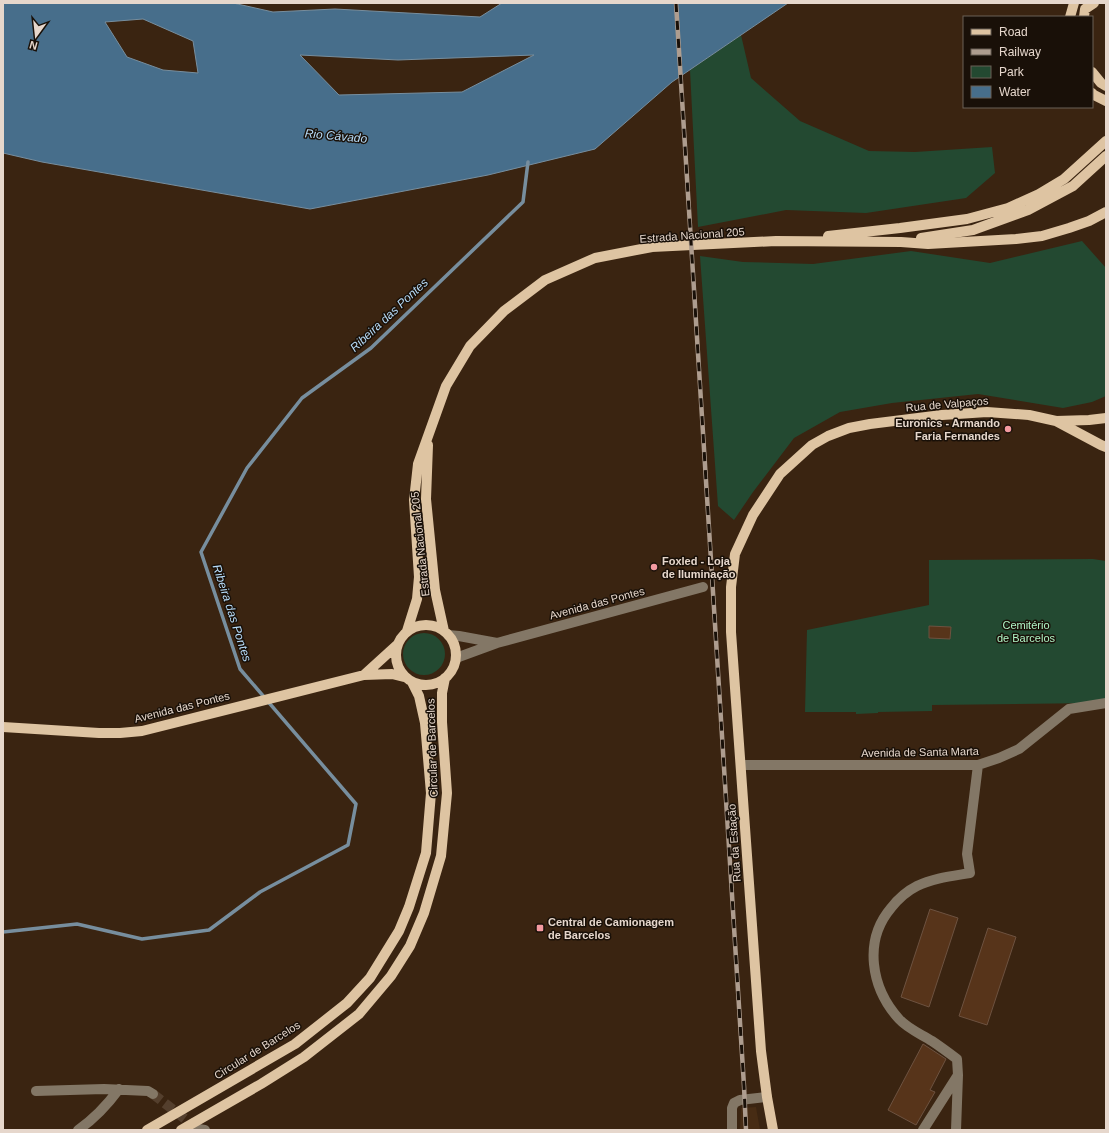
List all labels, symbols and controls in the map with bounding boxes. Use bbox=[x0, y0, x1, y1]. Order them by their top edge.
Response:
north arrow bbox=[16, 16, 56, 56]
legend bbox=[963, 16, 1093, 108]
text: Road bbox=[999, 25, 1028, 39]
text: N bbox=[28, 39, 39, 52]
text: Railway bbox=[999, 45, 1041, 59]
text: Park bbox=[999, 65, 1025, 79]
text: Water bbox=[999, 85, 1031, 99]
water label: Rio Cávado bbox=[304, 126, 368, 146]
street label: Estrada Nacional 205 bbox=[639, 225, 745, 245]
water label: Ribeira das Pontes bbox=[347, 275, 431, 355]
street label: Rua de Valpaços bbox=[905, 394, 989, 414]
place label: Euronics - Armando Faria Fernandes bbox=[895, 417, 1000, 442]
marker: Euronics - Armando Faria Fernandes bbox=[1003, 424, 1013, 434]
street label: Estrada Nacional 205 bbox=[409, 491, 431, 597]
place label: Foxled - Loja de Iluminação bbox=[662, 555, 736, 580]
marker: Foxled - Loja de Iluminação bbox=[649, 562, 659, 572]
water label: Ribeira das Pontes bbox=[210, 563, 254, 663]
street label: Avenida das Pontes bbox=[548, 584, 646, 621]
park label: Cemitério de Barcelos bbox=[997, 619, 1056, 644]
street label: Avenida das Pontes bbox=[133, 689, 231, 725]
street label: Circular de Barcelos bbox=[424, 698, 440, 798]
street label: Avenida de Santa Marta bbox=[861, 745, 980, 759]
street label: Rua da Estação bbox=[725, 804, 743, 882]
place label: Central de Camionagem de Barcelos bbox=[548, 916, 674, 941]
marker: Central de Camionagem de Barcelos bbox=[535, 923, 545, 933]
street label: Circular de Barcelos bbox=[212, 1018, 303, 1081]

